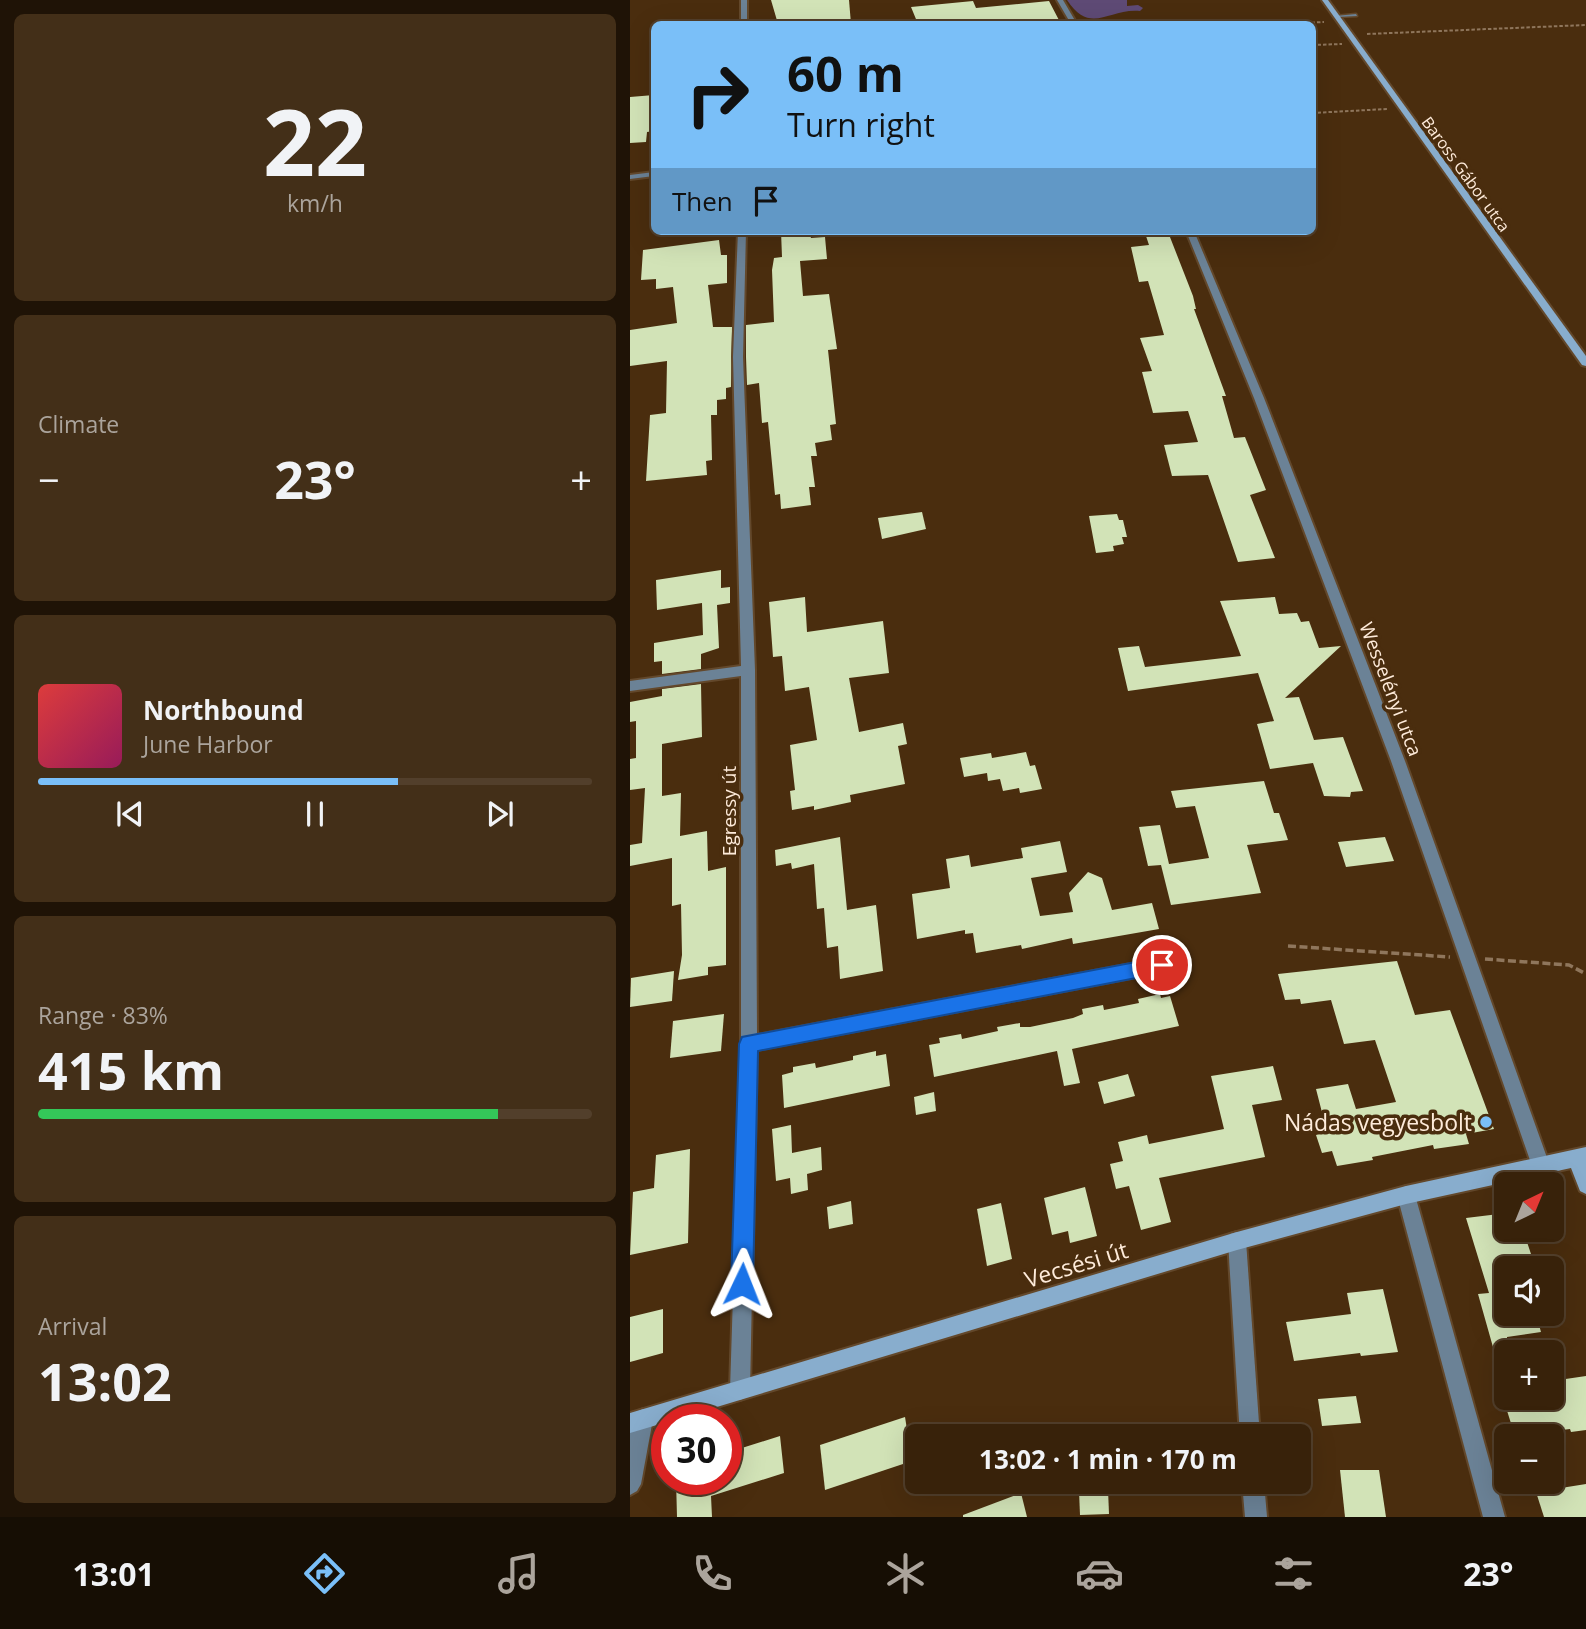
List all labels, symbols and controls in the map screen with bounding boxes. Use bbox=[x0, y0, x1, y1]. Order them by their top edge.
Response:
text: 60 m bbox=[787, 40, 904, 106]
icon: right bbox=[672, 49, 763, 140]
text: 22 bbox=[263, 79, 367, 203]
text: Turn right bbox=[787, 103, 935, 146]
street label: Baross Gábor utca bbox=[1417, 112, 1515, 236]
icon: arrive bbox=[747, 182, 785, 220]
text: Then bbox=[672, 183, 733, 219]
text: km/h bbox=[287, 187, 343, 219]
text: Climate bbox=[38, 408, 119, 440]
text: 23° bbox=[274, 443, 356, 514]
text: − bbox=[38, 453, 60, 505]
text: + bbox=[570, 453, 592, 505]
street label: Wesselényi utca bbox=[1354, 618, 1428, 760]
text: Northbound bbox=[143, 692, 304, 728]
text: June Harbor bbox=[143, 728, 273, 760]
street label: Egressy út bbox=[716, 766, 742, 856]
icon: previous bbox=[111, 795, 149, 833]
icon: pause bbox=[296, 795, 334, 833]
icon: next bbox=[481, 795, 519, 833]
pin bbox=[1132, 935, 1192, 995]
icon: arrive bbox=[1143, 946, 1181, 984]
text: Range · 83% bbox=[38, 999, 168, 1031]
text: 415 km bbox=[38, 1034, 224, 1105]
place label: Nádas vegyesbolt bbox=[1284, 1106, 1472, 1138]
marker: Nádas vegyesbolt bbox=[1478, 1114, 1494, 1130]
north arrow bbox=[1494, 1172, 1564, 1242]
map controls bbox=[1494, 1172, 1564, 1494]
street label: Vecsési út bbox=[1020, 1233, 1132, 1295]
position arrow bbox=[705, 1247, 779, 1321]
button: sound bbox=[1494, 1256, 1564, 1326]
text: Arrival bbox=[38, 1310, 107, 1342]
button: + bbox=[1494, 1340, 1564, 1410]
text: 13:02 bbox=[38, 1345, 172, 1416]
speed limit sign: 30 bbox=[651, 1404, 742, 1495]
button: − bbox=[1494, 1424, 1564, 1494]
text: 13:02 · 1 min · 170 m bbox=[979, 1441, 1237, 1477]
icon: directions bbox=[300, 1549, 349, 1598]
icon: music bbox=[494, 1549, 543, 1598]
icon: phone bbox=[688, 1549, 737, 1598]
icon: climate bbox=[881, 1549, 930, 1598]
icon: car bbox=[1075, 1549, 1124, 1598]
icon: filters bbox=[1269, 1549, 1318, 1598]
text: 13:01 bbox=[72, 1552, 155, 1595]
text: 23° bbox=[1463, 1552, 1514, 1595]

